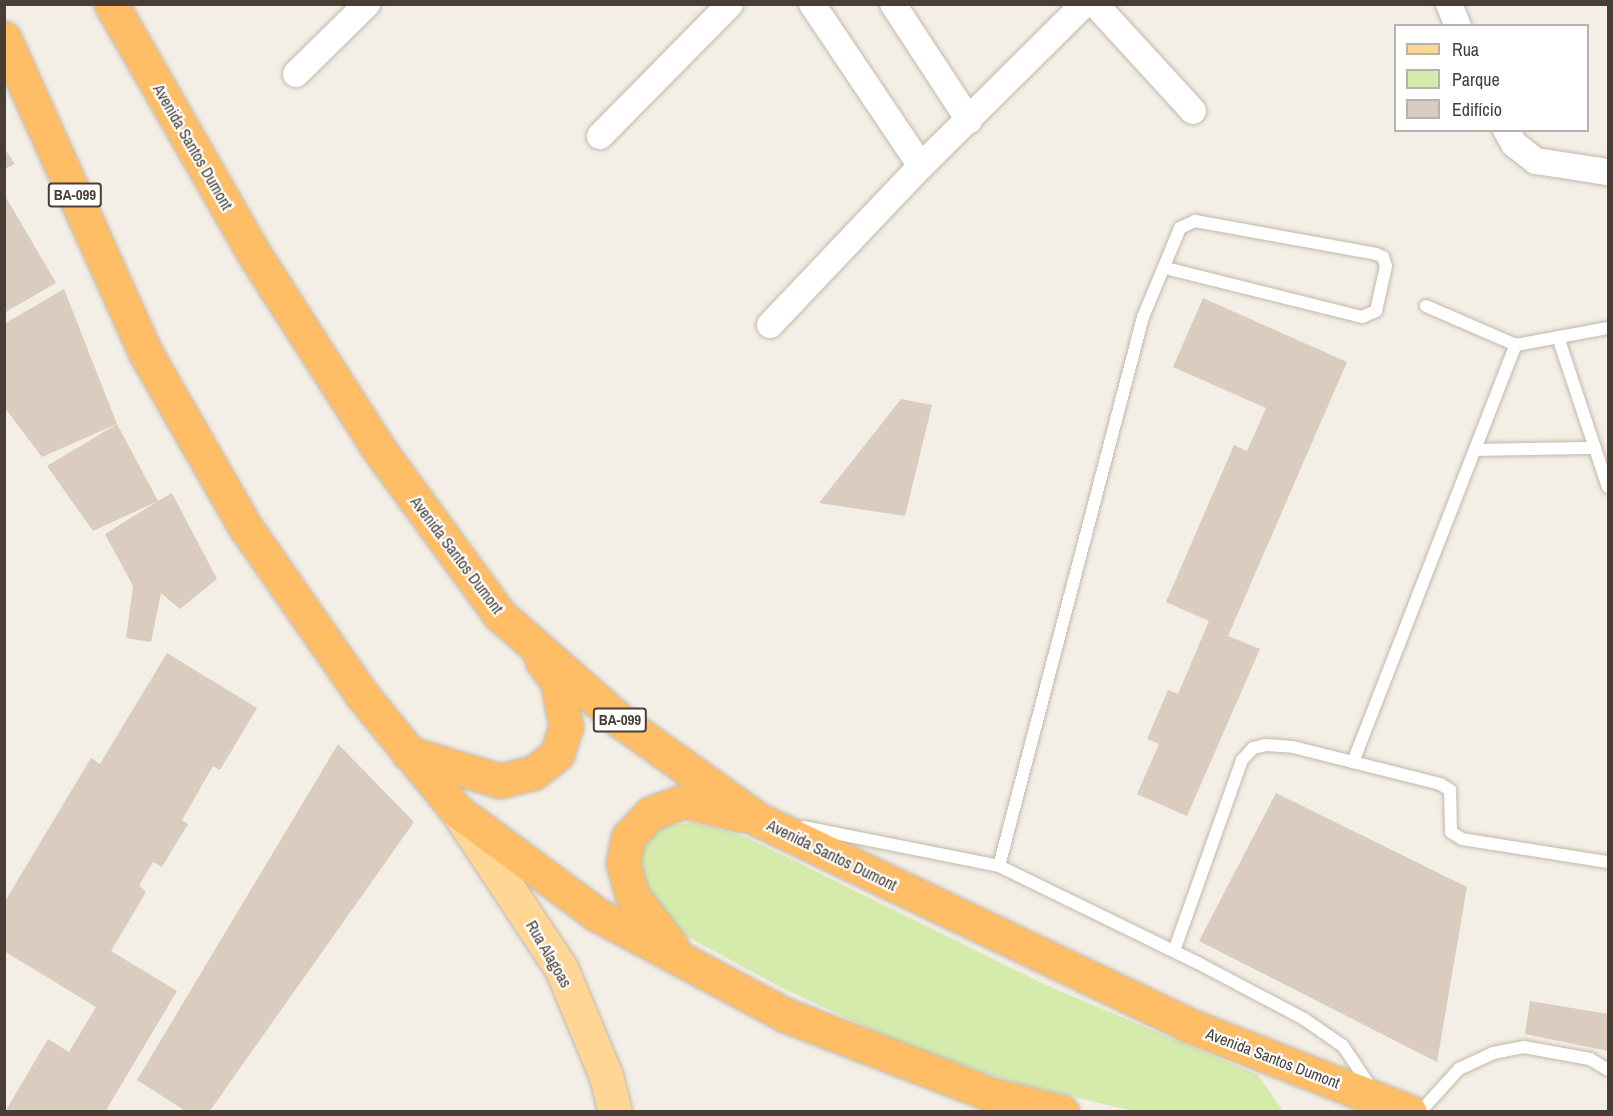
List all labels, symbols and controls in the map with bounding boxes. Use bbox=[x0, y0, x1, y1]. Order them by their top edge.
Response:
legend bbox=[1394, 24, 1589, 132]
text: Rua bbox=[1452, 37, 1479, 62]
text: Parque bbox=[1452, 67, 1500, 92]
street label: Avenida Santos Dumont bbox=[149, 81, 237, 213]
text: Edifício bbox=[1452, 97, 1502, 122]
road number: BA-099 bbox=[46, 183, 104, 207]
street label: Avenida Santos Dumont bbox=[407, 493, 507, 617]
road number: BA-099 bbox=[592, 708, 648, 732]
street label: Avenida Santos Dumont bbox=[764, 815, 900, 895]
street label: Rua Alagoas bbox=[522, 917, 576, 991]
street label: Avenida Santos Dumont bbox=[1203, 1024, 1343, 1092]

